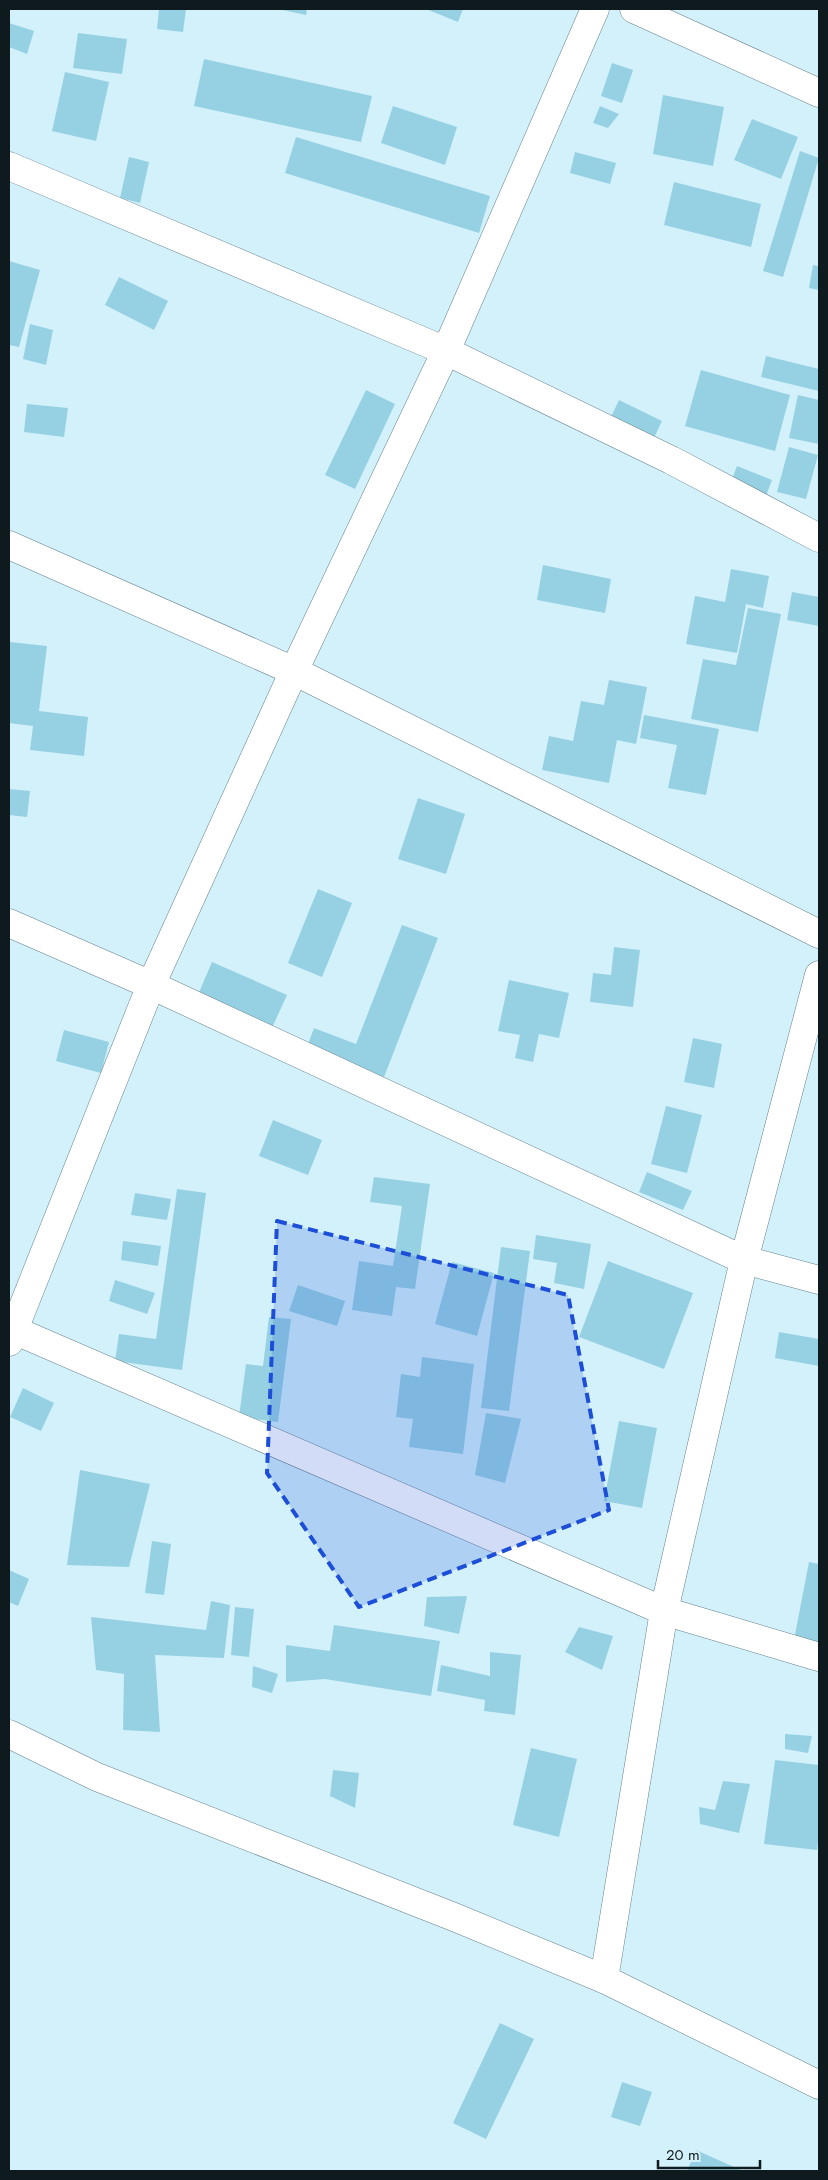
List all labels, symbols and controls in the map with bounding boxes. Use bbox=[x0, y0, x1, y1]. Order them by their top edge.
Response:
scale bar bbox=[658, 2138, 760, 2170]
text: 20 m bbox=[666, 2144, 700, 2166]

